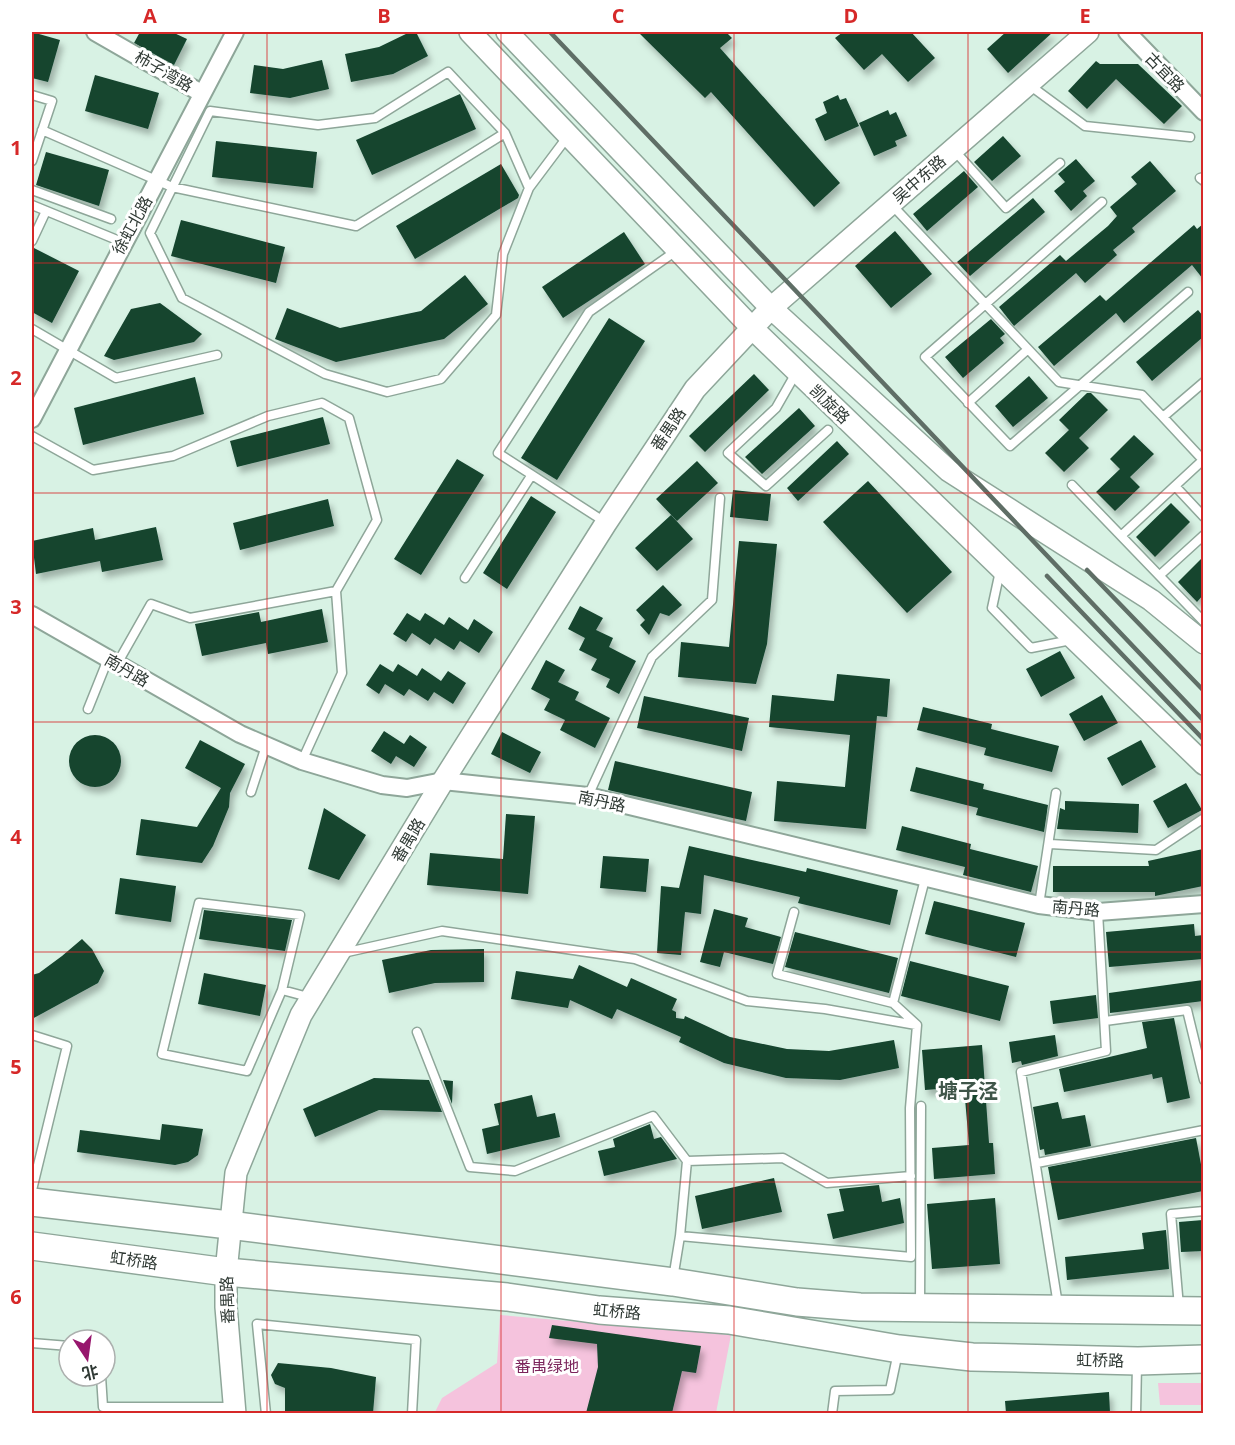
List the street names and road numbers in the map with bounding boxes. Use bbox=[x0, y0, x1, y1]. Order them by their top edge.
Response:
street label: 柿子湾路 bbox=[131, 45, 197, 97]
street label: 古宜路 bbox=[1140, 47, 1190, 97]
street label: 吴中东路 bbox=[888, 150, 950, 208]
street label: 徐虹北路 bbox=[107, 192, 157, 258]
street label: 凯旋路 bbox=[805, 379, 855, 429]
street label: 番禺路 bbox=[645, 403, 691, 455]
street label: 南丹路 bbox=[101, 648, 153, 692]
street label: 南丹路 bbox=[576, 785, 628, 817]
street label: 番禺路 bbox=[386, 814, 430, 866]
street label: 南丹路 bbox=[1051, 895, 1101, 921]
street label: 虹桥路 bbox=[109, 1246, 159, 1274]
street label: 番禺路 bbox=[215, 1276, 239, 1324]
street label: 虹桥路 bbox=[592, 1298, 642, 1324]
street label: 虹桥路 bbox=[1076, 1349, 1124, 1371]

